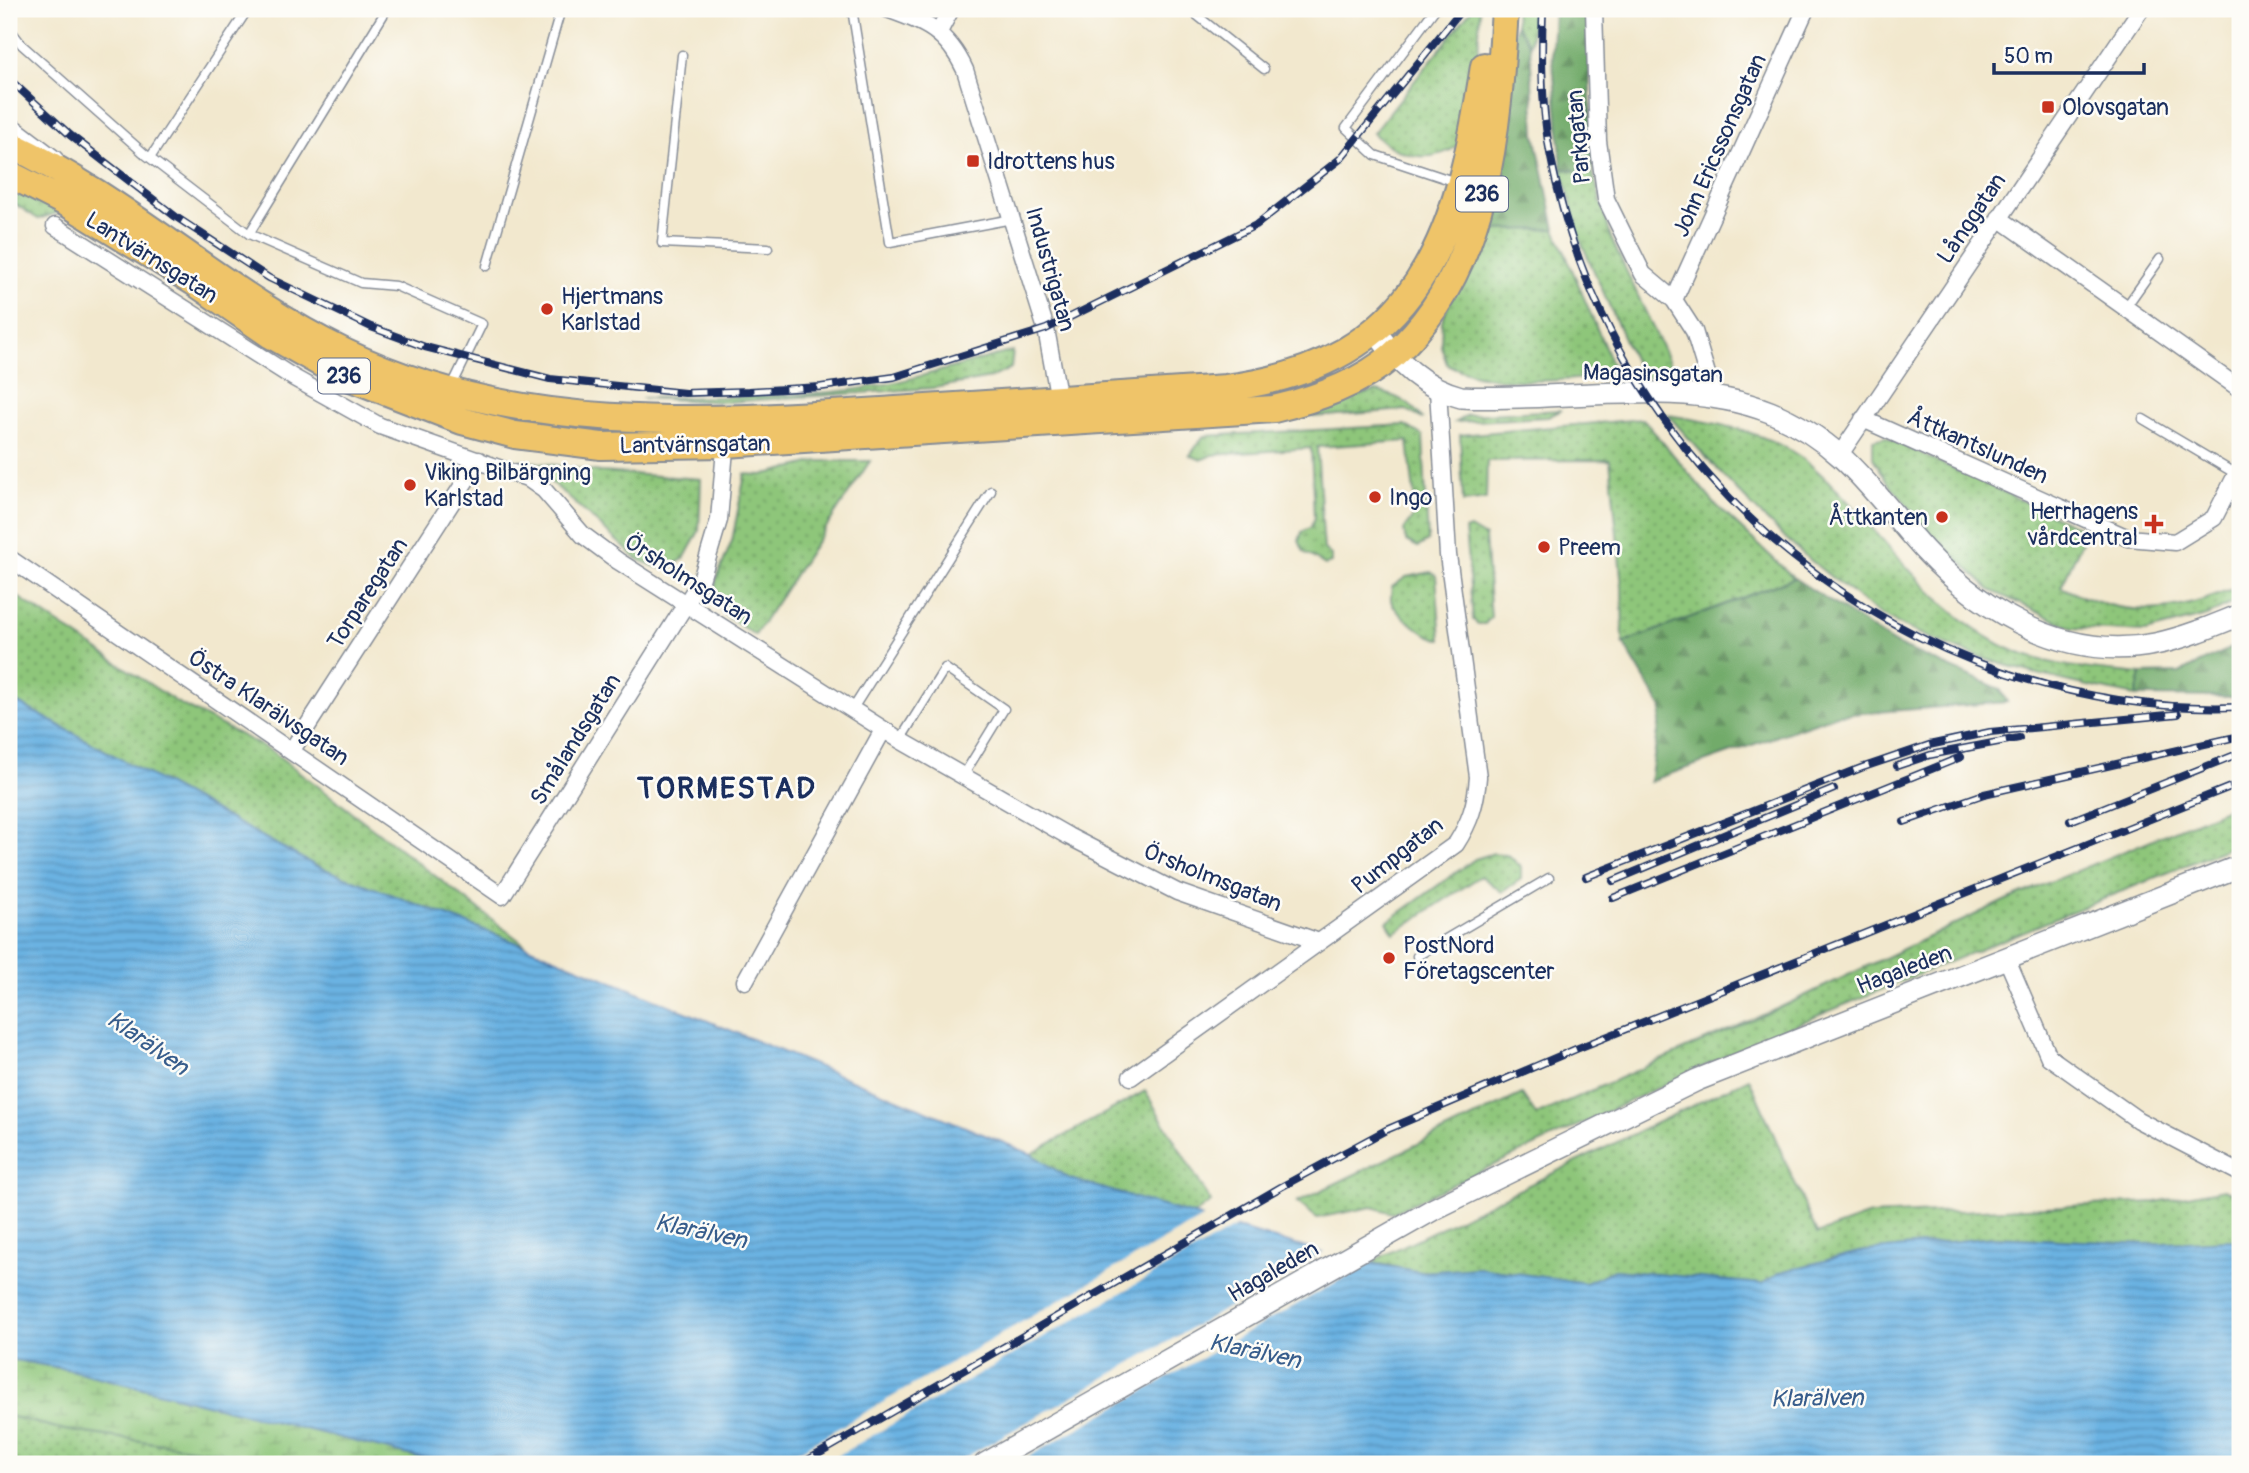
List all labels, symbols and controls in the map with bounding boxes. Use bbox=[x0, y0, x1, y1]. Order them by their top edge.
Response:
scale bar bbox=[1994, 32, 2144, 76]
text: 50 m bbox=[2004, 43, 2053, 70]
street label: John Ericssonsgatan bbox=[1666, 49, 1773, 241]
street label: Parkgatan bbox=[1560, 89, 1597, 185]
place label: Olovsgatan bbox=[2062, 93, 2169, 122]
marker: Olovsgatan bbox=[2040, 99, 2056, 115]
place label: Idrottens hus bbox=[987, 147, 1115, 176]
marker: Idrottens hus bbox=[965, 153, 981, 169]
street label: Långgatan bbox=[1931, 167, 2012, 269]
road number: 236 bbox=[1456, 176, 1508, 212]
street label: Industrigatan bbox=[1019, 204, 1082, 335]
street label: Lantvärnsgatan bbox=[80, 205, 224, 310]
place label: Hjertmans Karlstad bbox=[561, 282, 663, 337]
marker: Hjertmans Karlstad bbox=[539, 301, 555, 317]
road number: 236 bbox=[318, 358, 370, 394]
street label: Magasinsgatan bbox=[1583, 358, 1723, 389]
street label: Åttkantslunden bbox=[1903, 402, 2053, 490]
street label: Lantvärnsgatan bbox=[619, 429, 771, 460]
place label: Viking Bilbärgning Karlstad bbox=[424, 458, 591, 513]
marker: Viking Bilbärgning Karlstad bbox=[402, 477, 418, 493]
place label: Ingo bbox=[1389, 483, 1432, 512]
marker: Ingo bbox=[1367, 489, 1383, 505]
place label: Herrhagens vårdcentral bbox=[2027, 497, 2138, 552]
place label: Åttkanten bbox=[1828, 502, 1928, 532]
marker: Åttkanten bbox=[1934, 509, 1950, 525]
marker: Herrhagens vårdcentral bbox=[2144, 514, 2164, 534]
street label: Örsholmsgatan bbox=[619, 527, 758, 632]
street label: Torparegatan bbox=[321, 532, 414, 654]
place label: Preem bbox=[1558, 533, 1621, 562]
marker: Preem bbox=[1536, 539, 1552, 555]
street label: Östra Klarälvsgatan bbox=[183, 643, 355, 772]
street label: Smålandsgatan bbox=[523, 668, 627, 810]
district label: TORMESTAD bbox=[636, 770, 817, 807]
street label: Pumpgatan bbox=[1346, 810, 1449, 900]
street label: Örsholmsgatan bbox=[1139, 837, 1286, 918]
place label: PostNord Företagscenter bbox=[1403, 931, 1555, 986]
street label: Hagaleden bbox=[1852, 938, 1956, 1001]
marker: PostNord Företagscenter bbox=[1381, 950, 1397, 966]
water label: Klarälven bbox=[101, 1005, 195, 1083]
water label: Klarälven bbox=[652, 1208, 751, 1256]
street label: Hagaleden bbox=[1223, 1234, 1324, 1309]
water label: Klarälven bbox=[1206, 1328, 1305, 1376]
water label: Klarälven bbox=[1770, 1383, 1865, 1414]

